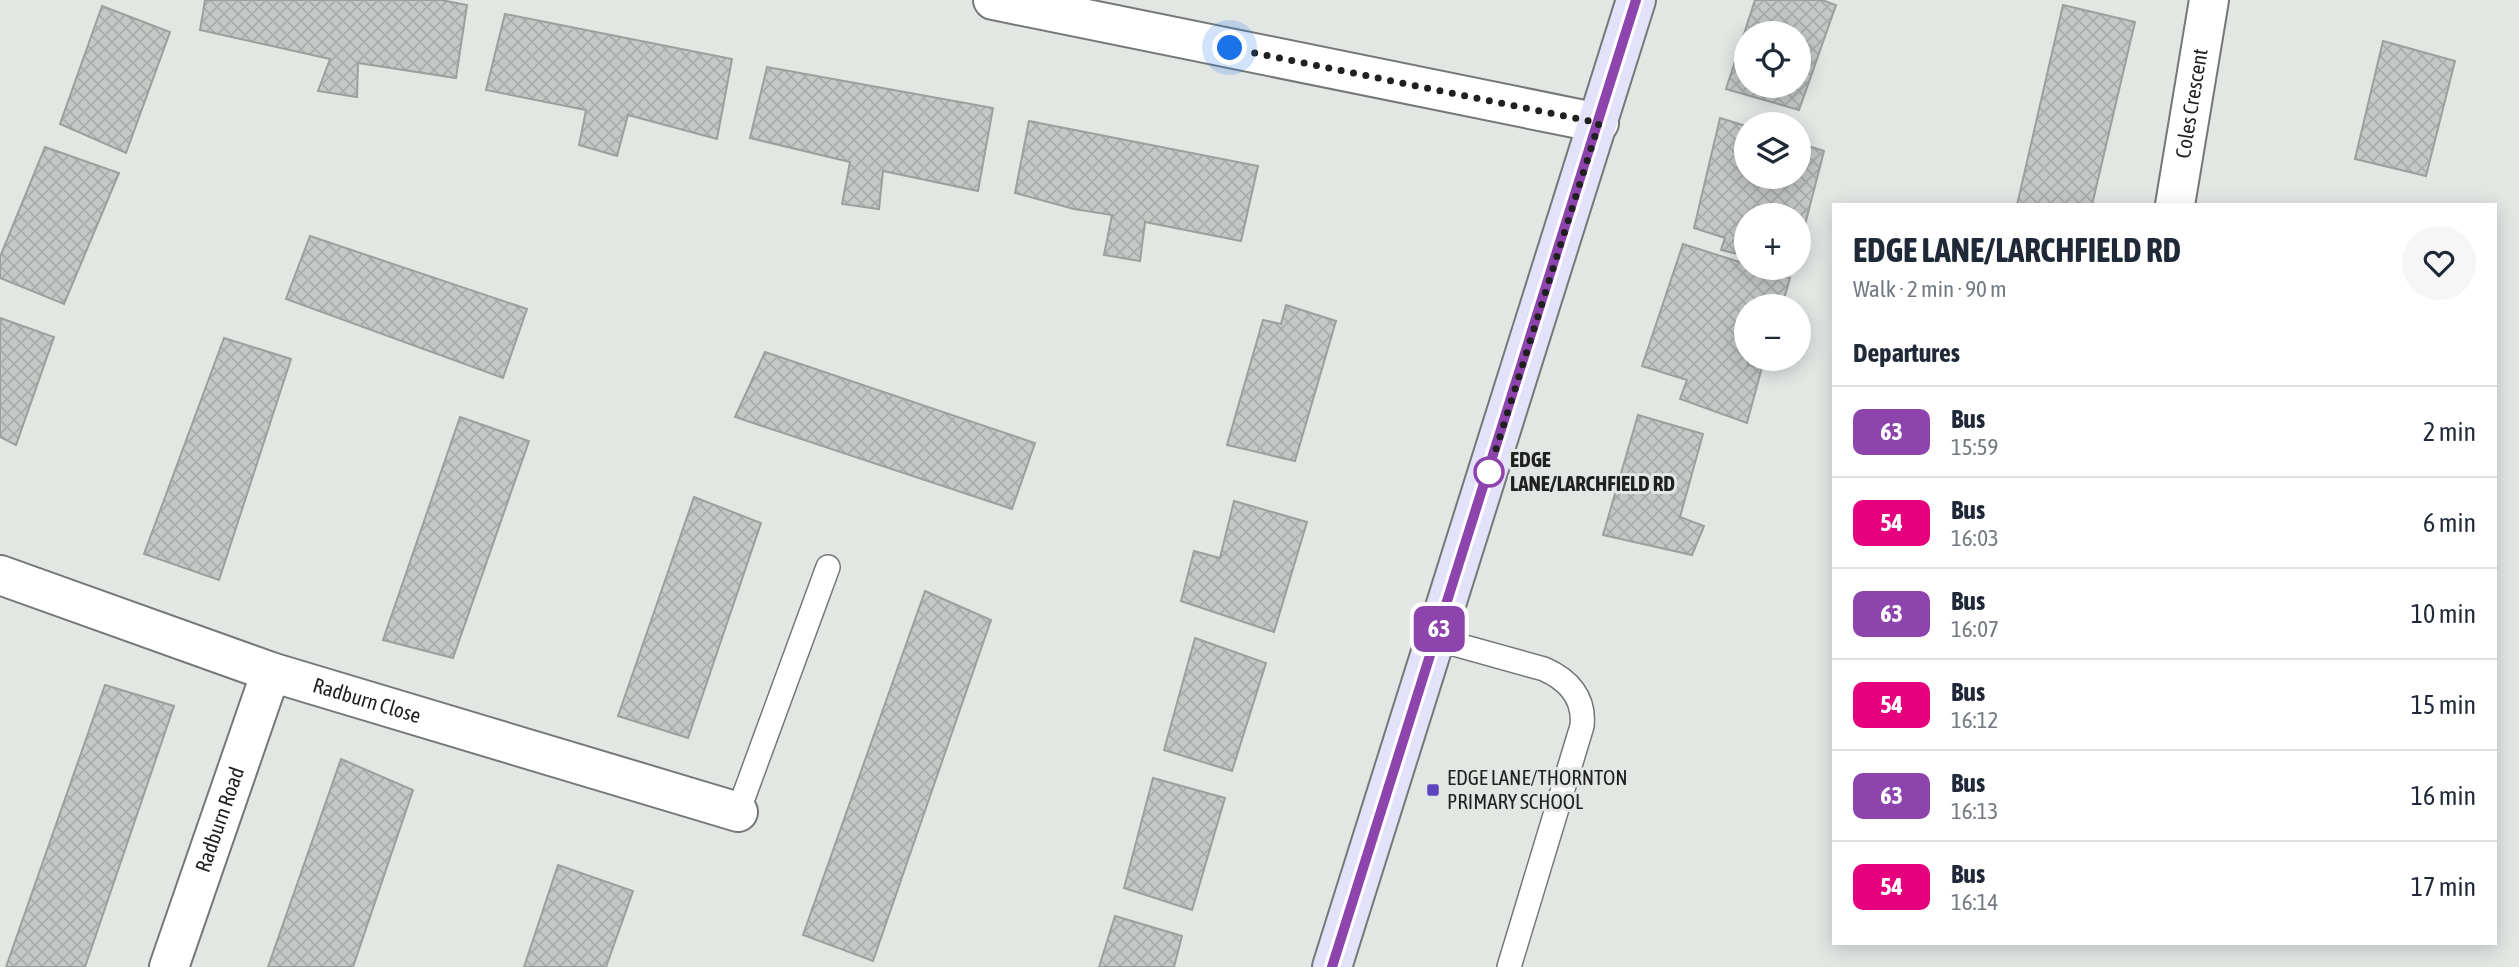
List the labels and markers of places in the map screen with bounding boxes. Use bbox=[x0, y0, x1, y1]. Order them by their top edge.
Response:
place label: EDGE LANE/LARCHFIELD RD bbox=[1510, 447, 1675, 495]
marker: EDGE LANE/LARCHFIELD RD bbox=[1474, 457, 1504, 487]
place label: EDGE LANE/THORNTON PRIMARY SCHOOL bbox=[1447, 765, 1628, 813]
marker: EDGE LANE/THORNTON PRIMARY SCHOOL bbox=[1425, 782, 1441, 798]

